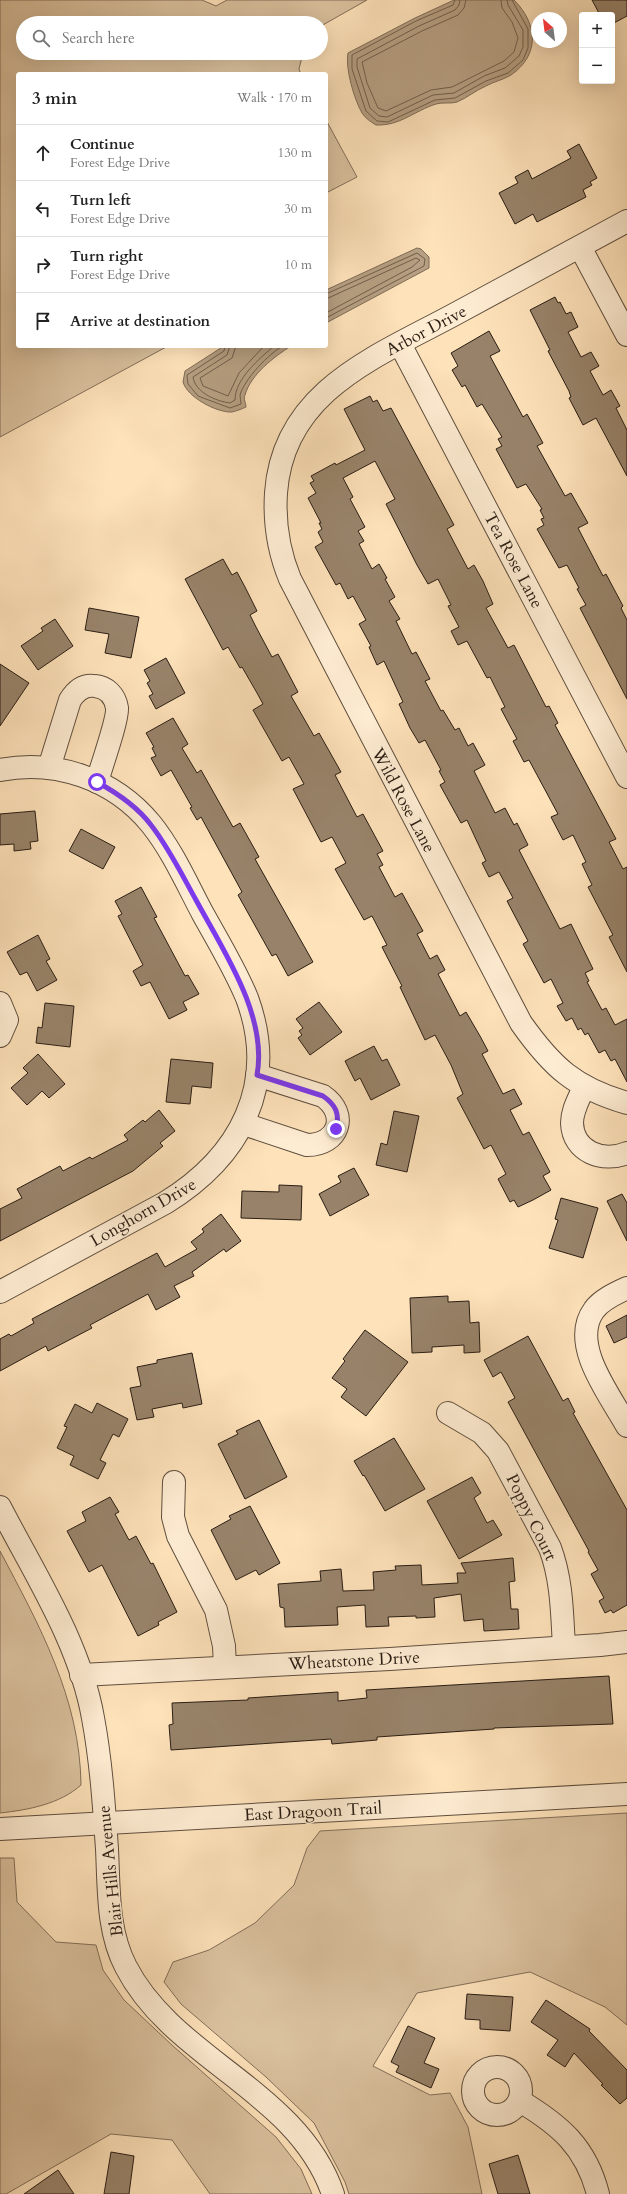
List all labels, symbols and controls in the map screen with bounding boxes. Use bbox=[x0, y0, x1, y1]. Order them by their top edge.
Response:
north arrow bbox=[531, 12, 567, 48]
map controls bbox=[579, 12, 615, 84]
button: + bbox=[579, 12, 615, 48]
search box bbox=[16, 16, 328, 60]
icon: search bbox=[30, 27, 52, 49]
text: Search here bbox=[62, 28, 135, 48]
button: − bbox=[579, 48, 615, 84]
text: 3 min bbox=[32, 87, 77, 110]
text: Walk · 170 m bbox=[237, 89, 312, 107]
text: Continue bbox=[70, 134, 135, 154]
icon: ahead bbox=[32, 142, 54, 164]
text: 130 m bbox=[278, 144, 312, 162]
text: Forest Edge Drive bbox=[70, 154, 170, 172]
text: Turn left bbox=[70, 190, 131, 210]
icon: left bbox=[32, 198, 54, 220]
text: 30 m bbox=[284, 200, 312, 218]
text: Forest Edge Drive bbox=[70, 210, 170, 228]
text: Turn right bbox=[70, 246, 143, 266]
icon: right bbox=[32, 254, 54, 276]
text: 10 m bbox=[284, 256, 312, 274]
text: Forest Edge Drive bbox=[70, 266, 170, 284]
street label: Arbor Drive bbox=[382, 300, 471, 361]
icon: arrive bbox=[32, 310, 54, 332]
text: Arrive at destination bbox=[70, 311, 210, 331]
street label: Tea Rose Lane bbox=[479, 508, 549, 612]
street label: Wild Rose Lane bbox=[366, 743, 441, 857]
route start bbox=[88, 773, 106, 791]
route end bbox=[327, 1120, 345, 1138]
street label: Longhorn Drive bbox=[86, 1173, 200, 1252]
street label: Poppy Court bbox=[501, 1470, 563, 1565]
street label: Wheatstone Drive bbox=[287, 1646, 420, 1675]
street label: East Dragoon Trail bbox=[243, 1796, 383, 1827]
street label: Blair Hills Avenue bbox=[92, 1804, 129, 1938]

